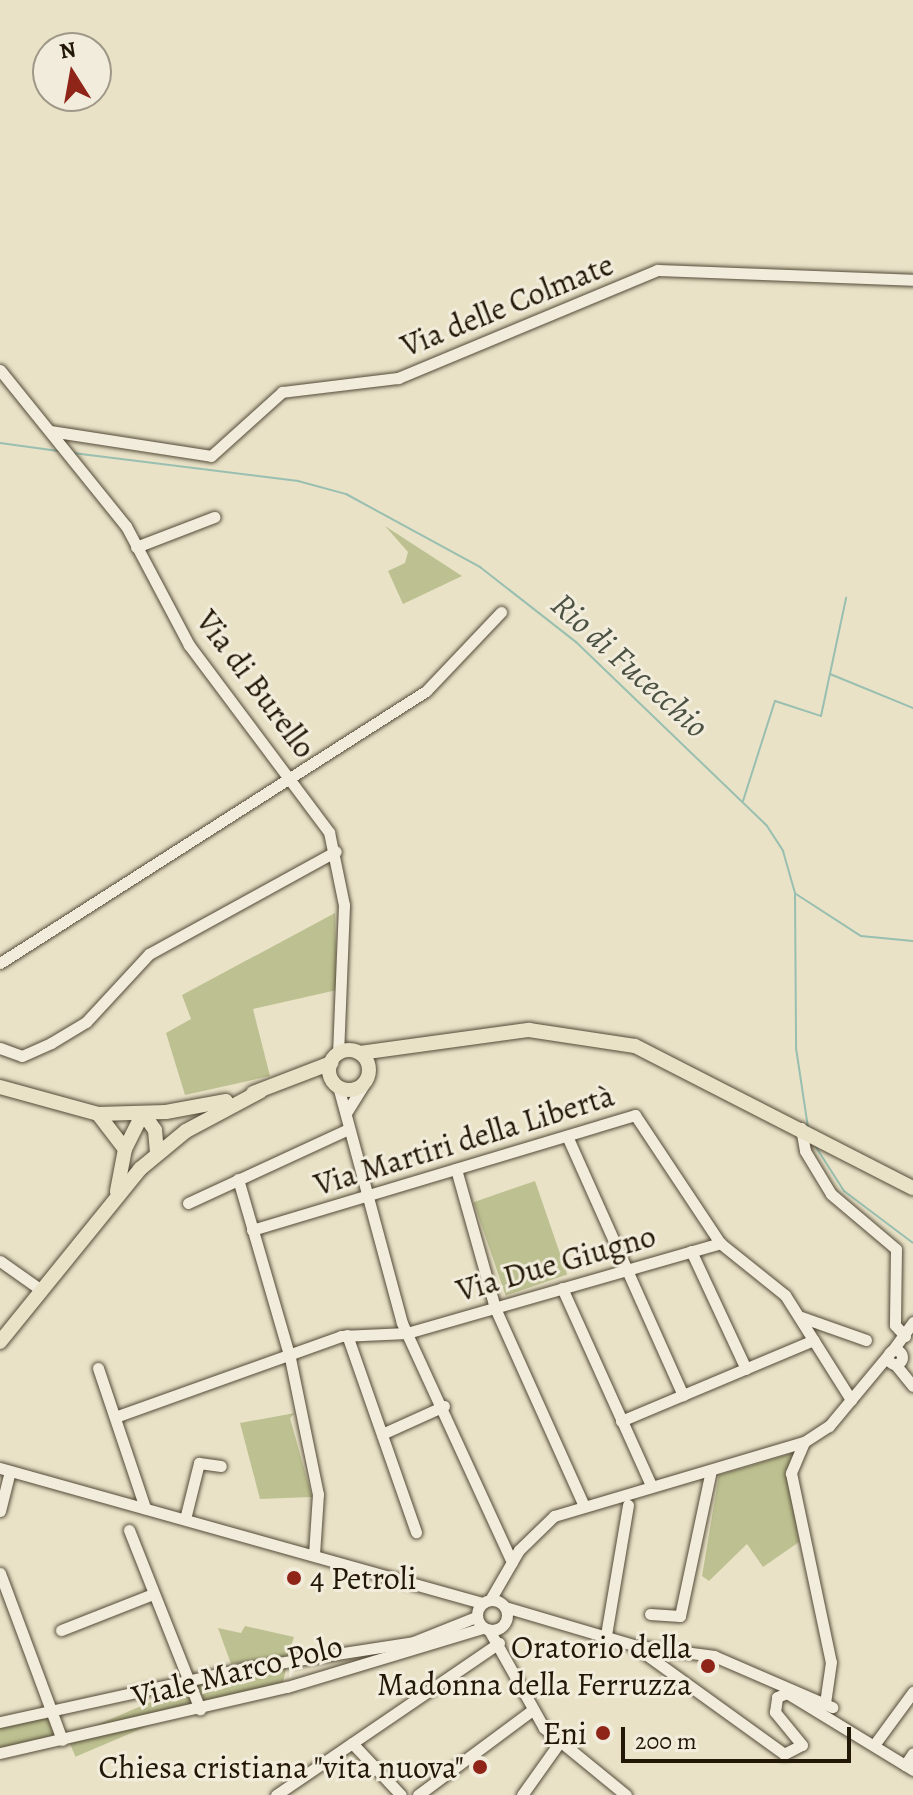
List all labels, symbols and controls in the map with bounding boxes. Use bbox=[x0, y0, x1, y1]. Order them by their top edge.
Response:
north arrow bbox=[32, 32, 112, 112]
text: N bbox=[57, 34, 79, 67]
street label: Via delle Colmate bbox=[395, 245, 619, 365]
water label: Rio di Fucecchio bbox=[543, 584, 717, 746]
street label: Via di Burello bbox=[188, 602, 324, 766]
street label: Via Martiri della Libertà bbox=[309, 1076, 619, 1204]
street label: Via Due Giugno bbox=[452, 1216, 660, 1310]
place label: 4 Petroli bbox=[310, 1559, 417, 1597]
marker: 4 Petroli bbox=[285, 1569, 303, 1587]
street label: Viale Marco Polo bbox=[128, 1626, 346, 1716]
place label: Oratorio della Madonna della Ferruzza bbox=[377, 1629, 692, 1704]
marker: Oratorio della Madonna della Ferruzza bbox=[699, 1657, 717, 1675]
scale bar bbox=[625, 1711, 855, 1761]
place label: Eni bbox=[542, 1714, 587, 1752]
marker: Eni bbox=[594, 1724, 612, 1742]
text: 200 m bbox=[635, 1725, 697, 1757]
place label: Chiesa cristiana "vita nuova" bbox=[98, 1748, 464, 1786]
marker: Chiesa cristiana "vita nuova" bbox=[471, 1758, 489, 1776]

